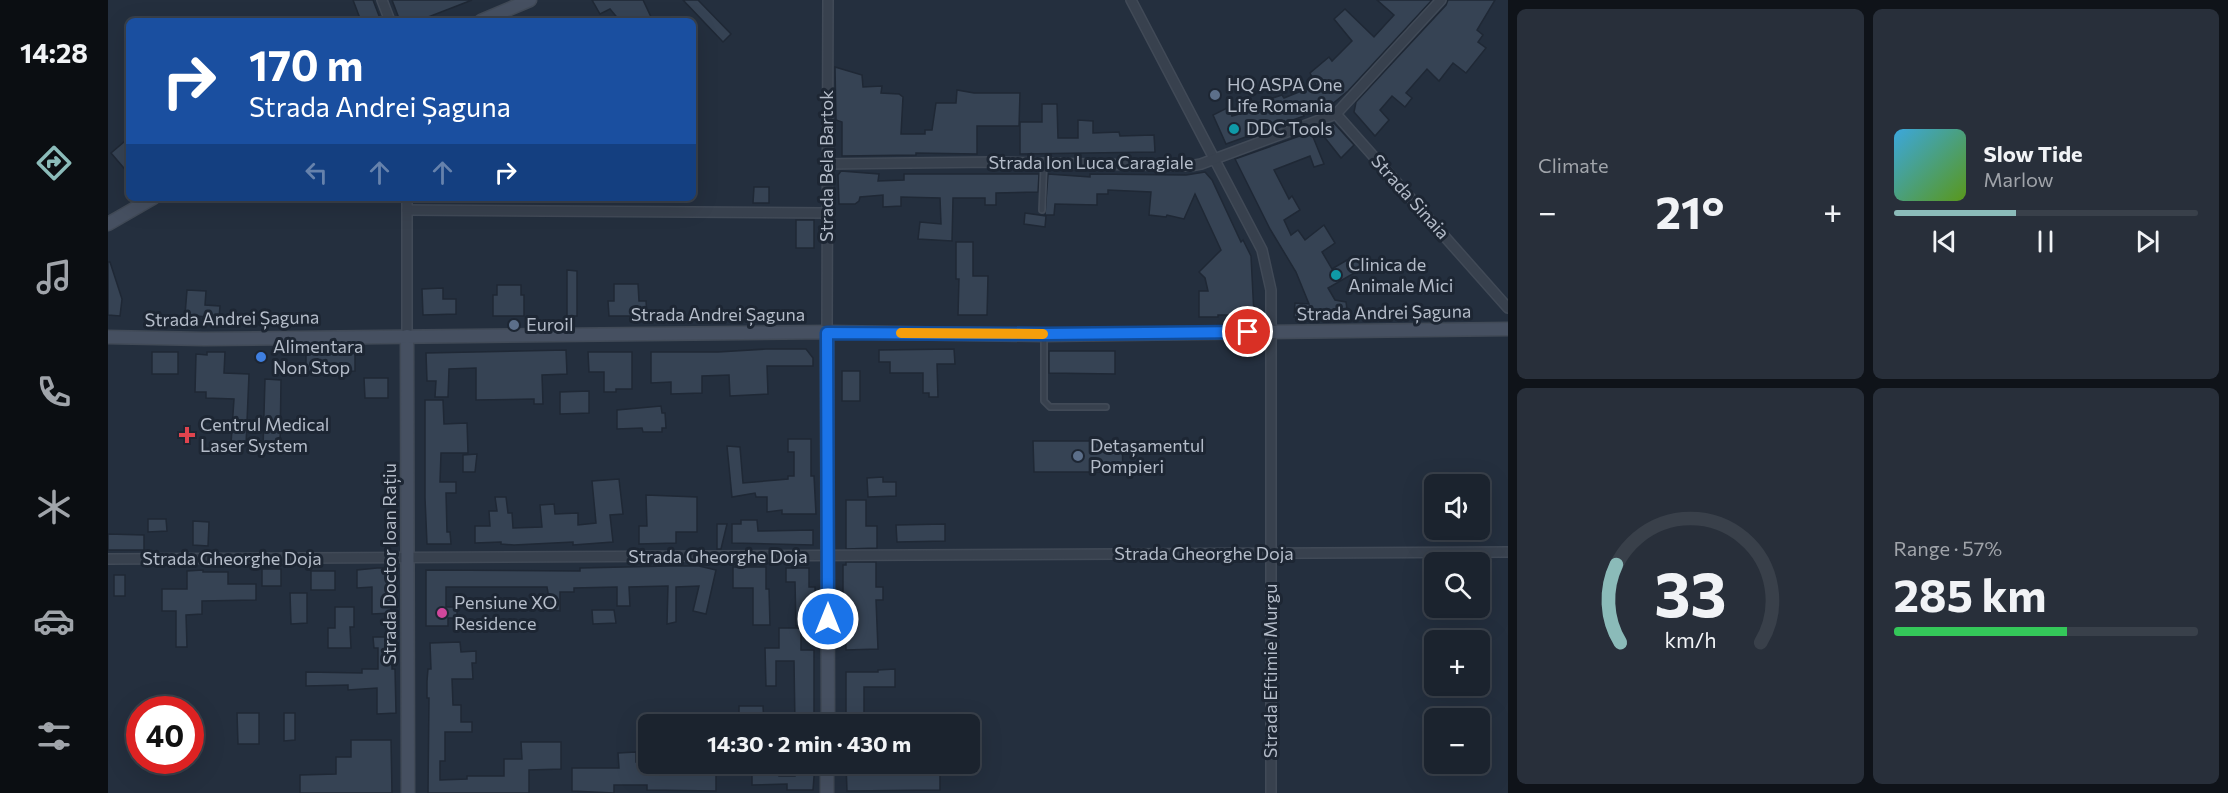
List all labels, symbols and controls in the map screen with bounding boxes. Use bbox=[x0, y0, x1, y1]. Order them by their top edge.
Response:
text: 14:28 bbox=[20, 36, 88, 69]
text: 170 m bbox=[249, 38, 363, 90]
icon: right bbox=[150, 42, 228, 120]
place label: HQ ASPA One Life Romania bbox=[1227, 73, 1342, 116]
marker: HQ ASPA One Life Romania bbox=[1208, 88, 1222, 102]
text: Strada Andrei Șaguna bbox=[249, 90, 511, 123]
street label: Strada Bela Bartok bbox=[815, 90, 837, 242]
place label: DDC Tools bbox=[1246, 117, 1333, 139]
marker: DDC Tools bbox=[1227, 122, 1241, 136]
text: Slow Tide bbox=[1984, 140, 2083, 167]
icon: directions bbox=[33, 142, 75, 184]
street label: Strada Sinaia bbox=[1367, 149, 1455, 243]
street label: Strada Ion Luca Caragiale bbox=[988, 151, 1194, 173]
text: Climate bbox=[1538, 153, 1608, 177]
icon: left bbox=[300, 156, 333, 189]
icon: ahead bbox=[363, 156, 396, 189]
icon: ahead bbox=[426, 156, 459, 189]
icon: right bbox=[489, 156, 522, 189]
text: Marlow bbox=[1984, 167, 2054, 191]
text: 21° bbox=[1655, 183, 1724, 238]
text: − bbox=[1538, 190, 1557, 231]
text: + bbox=[1823, 190, 1843, 231]
icon: previous bbox=[1928, 225, 1961, 258]
icon: pause bbox=[2029, 225, 2062, 258]
icon: next bbox=[2131, 225, 2164, 258]
place label: Clinica de Animale Mici bbox=[1348, 253, 1453, 296]
icon: music bbox=[33, 256, 75, 298]
marker: Clinica de Animale Mici bbox=[1329, 268, 1343, 282]
street label: Strada Andrei Șaguna bbox=[1297, 299, 1471, 326]
street label: Strada Andrei Șaguna bbox=[631, 303, 805, 326]
street label: Strada Andrei Șaguna bbox=[145, 305, 319, 332]
pin bbox=[1222, 306, 1273, 357]
place label: Euroil bbox=[526, 313, 574, 335]
icon: arrive bbox=[1231, 315, 1264, 348]
marker: Euroil bbox=[507, 318, 521, 332]
place label: Alimentara Non Stop bbox=[273, 335, 363, 378]
marker: Alimentara Non Stop bbox=[254, 350, 268, 364]
icon: phone bbox=[33, 371, 75, 413]
place label: Centrul Medical Laser System bbox=[200, 413, 329, 456]
marker: Centrul Medical Laser System bbox=[178, 426, 196, 444]
place label: Detașamentul Pompieri bbox=[1090, 434, 1205, 477]
marker: Detașamentul Pompieri bbox=[1071, 449, 1085, 463]
street label: Strada Doctor Ioan Rațiu bbox=[378, 463, 401, 665]
map controls bbox=[1424, 474, 1490, 774]
button: sound bbox=[1424, 474, 1490, 540]
icon: climate bbox=[33, 486, 75, 528]
text: Range · 57% bbox=[1894, 536, 2002, 560]
street label: Strada Gheorghe Doja bbox=[1114, 542, 1294, 564]
street label: Strada Gheorghe Doja bbox=[628, 545, 808, 567]
street label: Strada Gheorghe Doja bbox=[142, 547, 322, 569]
button: search bbox=[1424, 552, 1490, 618]
text: 33 bbox=[1654, 554, 1726, 630]
text: 285 km bbox=[1894, 566, 2047, 621]
street label: Strada Eftimie Murgu bbox=[1259, 584, 1281, 758]
position arrow bbox=[796, 587, 860, 651]
place label: Pensiune XO Residence bbox=[454, 591, 557, 634]
icon: car bbox=[33, 600, 75, 642]
marker: Pensiune XO Residence bbox=[435, 606, 449, 620]
text: km/h bbox=[1664, 626, 1716, 652]
button: + bbox=[1424, 630, 1490, 696]
speed limit sign: 40 bbox=[126, 696, 204, 774]
button: − bbox=[1424, 708, 1490, 774]
icon: filters bbox=[33, 715, 75, 757]
text: 14:30 · 2 min · 430 m bbox=[707, 730, 911, 757]

